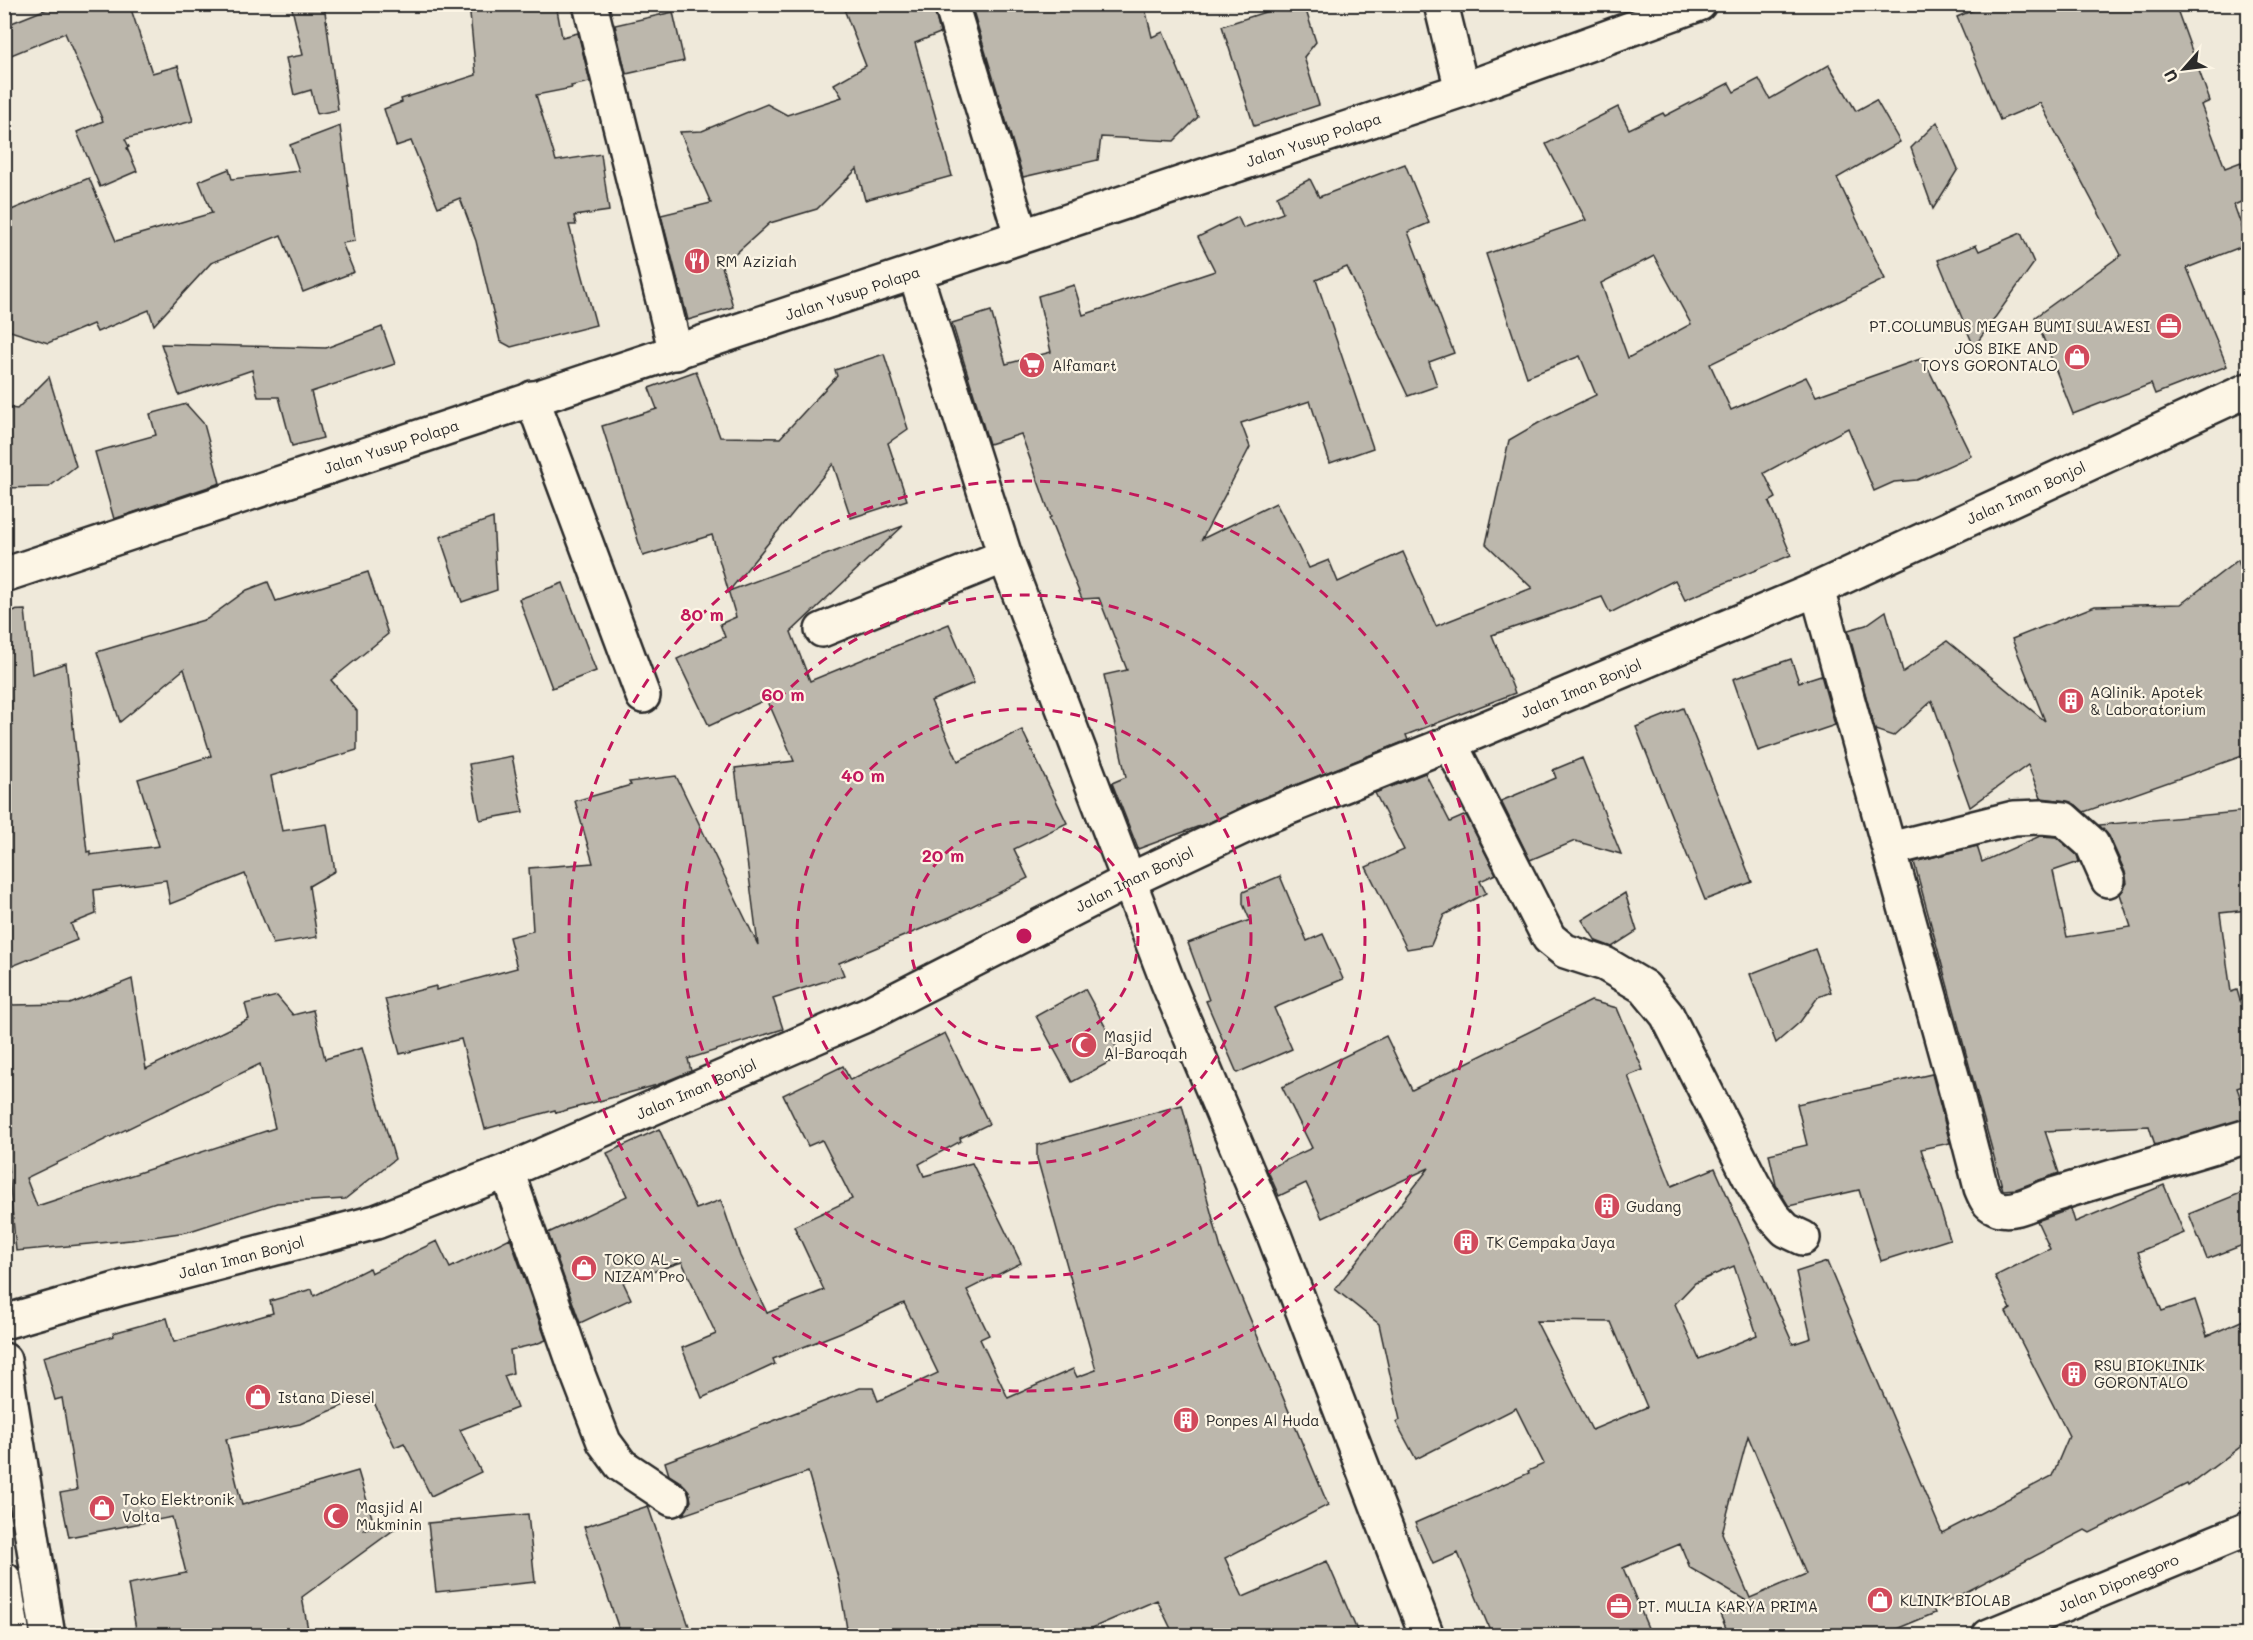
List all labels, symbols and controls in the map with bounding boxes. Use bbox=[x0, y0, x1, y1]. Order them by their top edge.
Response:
north arrow bbox=[2154, 39, 2214, 99]
text: U bbox=[2158, 66, 2182, 86]
street label: Jalan Yusup Polapa bbox=[1243, 108, 1384, 171]
restaurant icon: RM Aziziah bbox=[682, 246, 712, 276]
place label: RM Aziziah bbox=[716, 251, 796, 271]
street label: Jalan Yusup Polapa bbox=[782, 261, 923, 325]
office icon: PT.COLUMBUS MEGAH BUMI SULAWESI bbox=[2154, 311, 2184, 341]
place label: PT.COLUMBUS MEGAH BUMI SULAWESI bbox=[1869, 316, 2150, 336]
place label: JOS BIKE AND TOYS GORONTALO bbox=[1921, 338, 2058, 375]
shop icon: JOS BIKE AND TOYS GORONTALO bbox=[2062, 342, 2092, 372]
supermarket icon: Alfamart bbox=[1017, 350, 1047, 380]
place label: Alfamart bbox=[1052, 355, 1117, 375]
street label: Jalan Yusup Polapa bbox=[321, 414, 461, 478]
street label: Jalan Iman Bonjol bbox=[1963, 456, 2089, 529]
text: 80 m bbox=[680, 602, 724, 626]
street label: Jalan Iman Bonjol bbox=[1518, 654, 1644, 722]
text: 60 m bbox=[761, 682, 805, 706]
place label: AQlinik. Apotek & Laboratorium bbox=[2090, 682, 2206, 719]
building icon: AQlinik. Apotek & Laboratorium bbox=[2056, 686, 2086, 716]
text: 40 m bbox=[841, 763, 885, 787]
street label: Jalan Iman Bonjol bbox=[1072, 842, 1197, 916]
text: 20 m bbox=[922, 843, 964, 867]
centre of rings bbox=[1014, 926, 1034, 946]
place label: Masjid Al-Baroqah bbox=[1104, 1026, 1187, 1063]
mosque icon: Masjid Al-Baroqah bbox=[1069, 1030, 1099, 1060]
street label: Jalan Iman Bonjol bbox=[633, 1054, 759, 1124]
building icon: Gudang bbox=[1592, 1191, 1622, 1221]
place label: Gudang bbox=[1626, 1196, 1681, 1216]
building icon: TK Cempaka Jaya bbox=[1451, 1227, 1481, 1257]
street label: Jalan Iman Bonjol bbox=[176, 1231, 306, 1283]
place label: TK Cempaka Jaya bbox=[1486, 1232, 1616, 1252]
place label: TOKO AL - NIZAM Pro bbox=[604, 1249, 685, 1286]
shop icon: TOKO AL - NIZAM Pro bbox=[569, 1253, 599, 1283]
place label: RSU BIOKLINIK GORONTALO bbox=[2094, 1355, 2205, 1392]
building icon: RSU BIOKLINIK GORONTALO bbox=[2059, 1359, 2089, 1389]
shop icon: Istana Diesel bbox=[243, 1382, 273, 1412]
place label: Istana Diesel bbox=[278, 1387, 375, 1407]
building icon: Ponpes Al Huda bbox=[1171, 1405, 1201, 1435]
place label: Ponpes Al Huda bbox=[1206, 1410, 1320, 1430]
place label: Toko Elektronik Volta bbox=[122, 1489, 234, 1526]
shop icon: Toko Elektronik Volta bbox=[87, 1493, 117, 1523]
place label: Masjid Al Mukminin bbox=[356, 1497, 423, 1534]
mosque icon: Masjid Al Mukminin bbox=[321, 1501, 351, 1531]
street label: Jalan Diponegoro bbox=[2055, 1549, 2182, 1616]
shop icon: KLINIK BIOLAB bbox=[1865, 1585, 1895, 1615]
place label: KLINIK BIOLAB bbox=[1900, 1590, 2010, 1610]
office icon: PT. MULIA KARYA PRIMA bbox=[1604, 1591, 1634, 1621]
place label: PT. MULIA KARYA PRIMA bbox=[1638, 1596, 1818, 1616]

